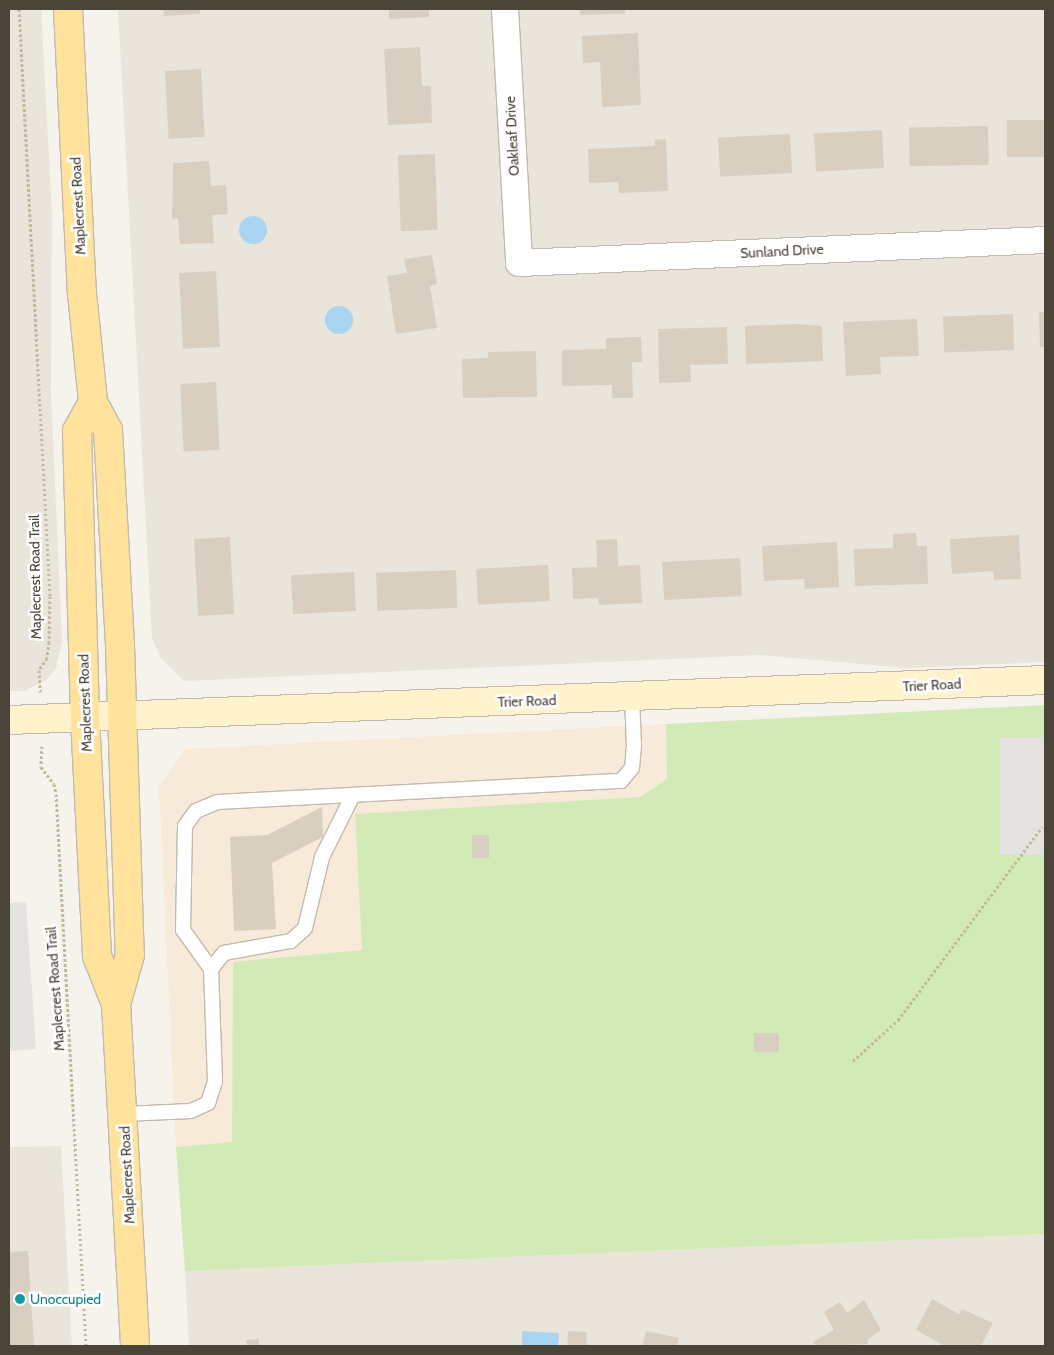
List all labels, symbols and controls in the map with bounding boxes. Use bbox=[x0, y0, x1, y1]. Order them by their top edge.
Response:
street label: Oakleaf Drive bbox=[502, 96, 522, 176]
street label: Maplecrest Road bbox=[67, 157, 89, 255]
street label: Sunland Drive bbox=[740, 240, 824, 262]
street label: Maplecrest Road Trail bbox=[26, 515, 44, 639]
street label: Maplecrest Road bbox=[75, 654, 95, 752]
street label: Trier Road bbox=[902, 675, 962, 695]
street label: Trier Road bbox=[497, 692, 557, 710]
street label: Maplecrest Road Trail bbox=[42, 926, 68, 1052]
street label: Maplecrest Road bbox=[116, 1126, 138, 1224]
place label: Unoccupied bbox=[30, 1291, 101, 1307]
marker: Unoccupied bbox=[14, 1293, 26, 1305]

